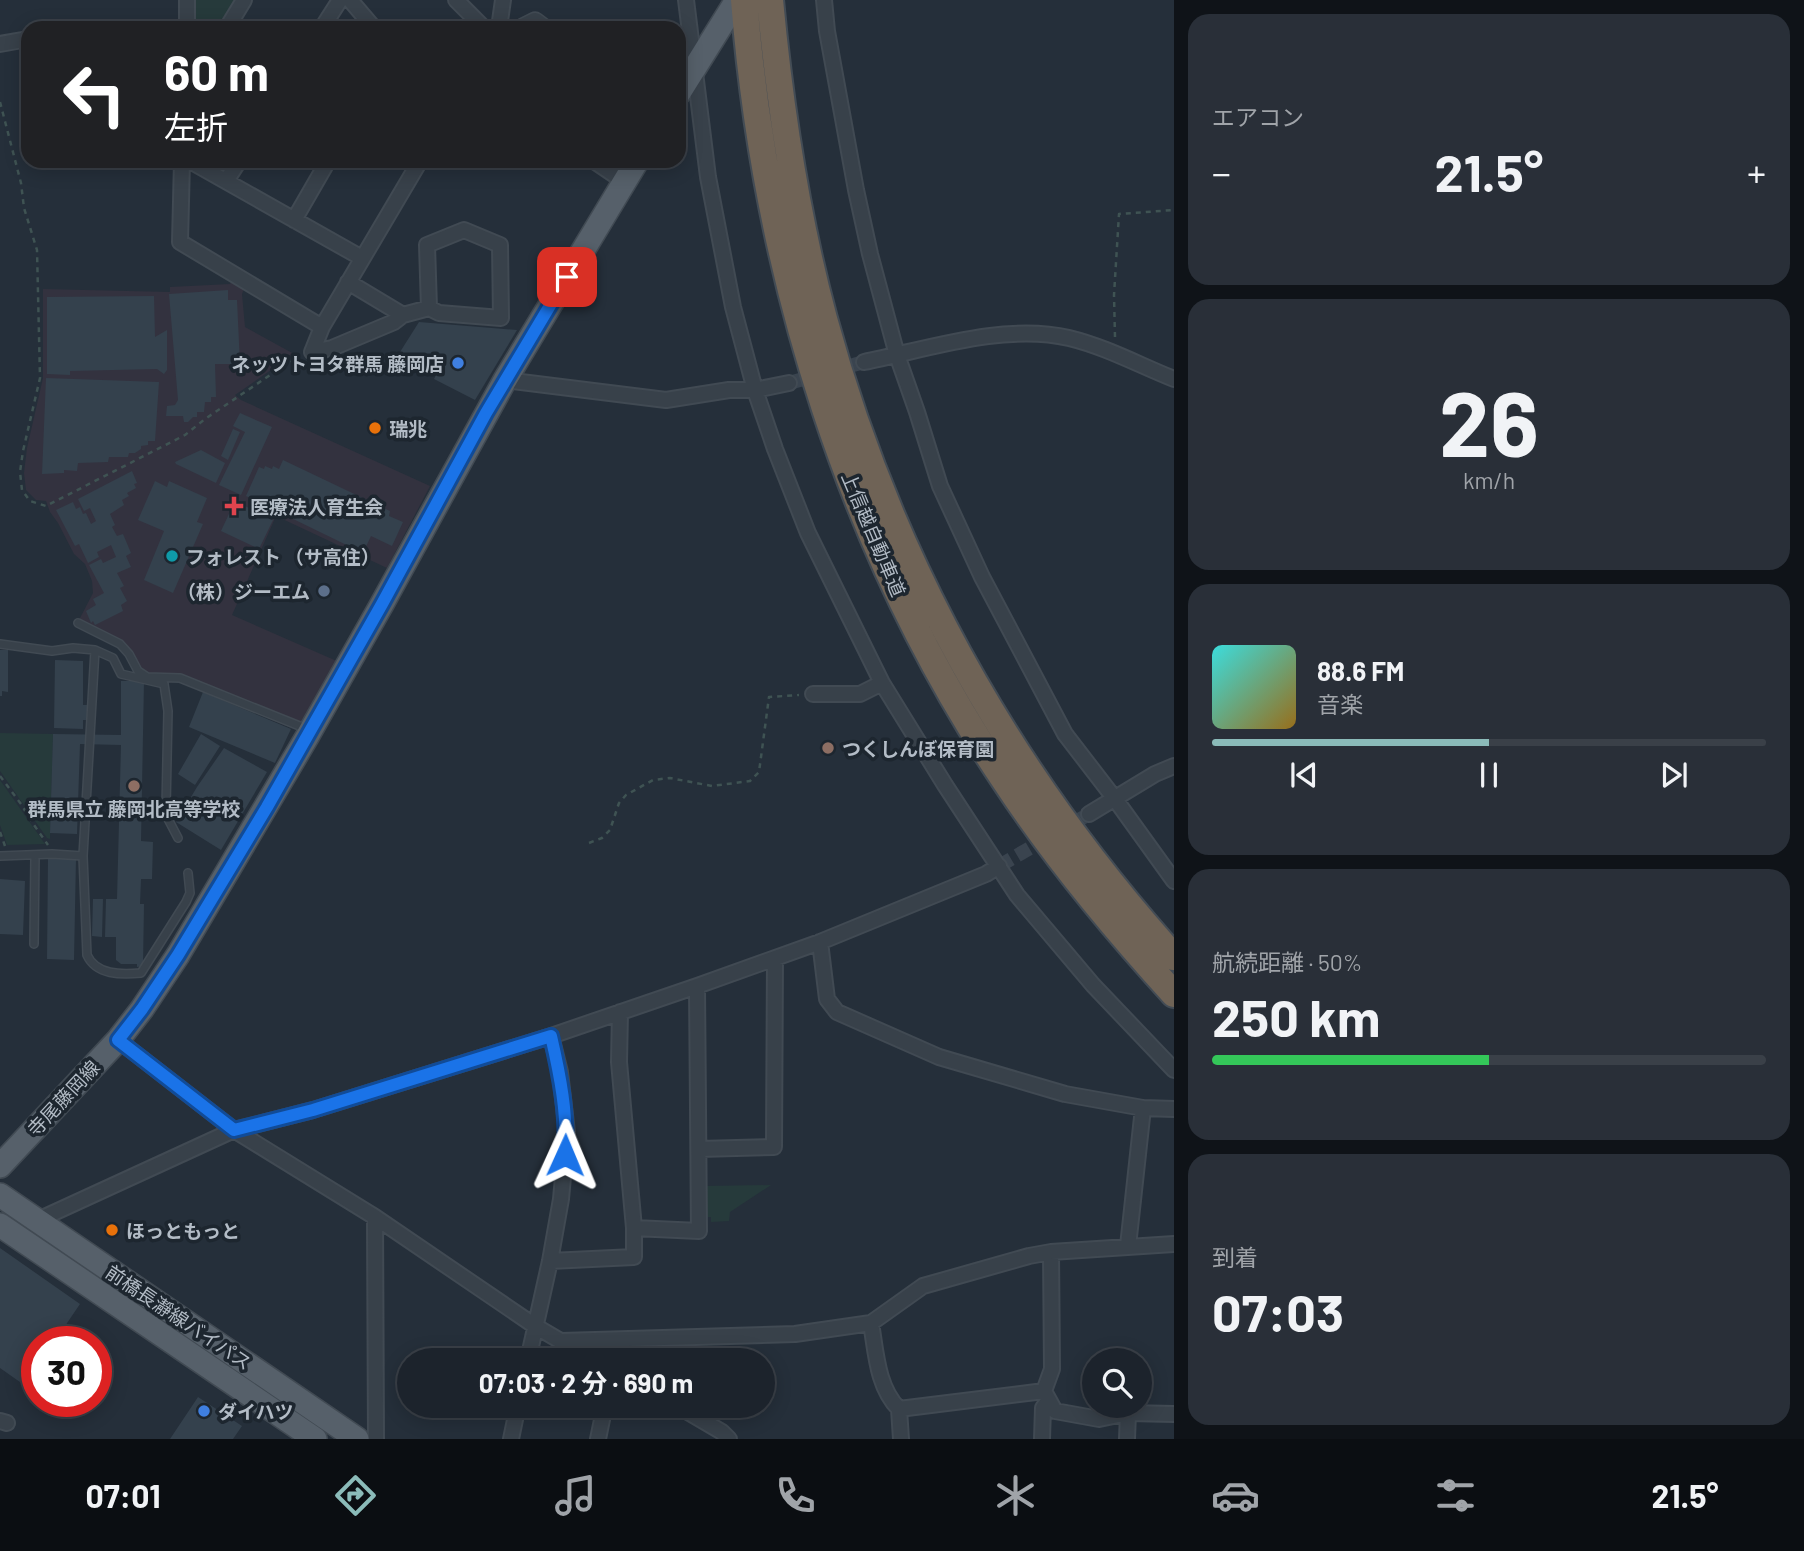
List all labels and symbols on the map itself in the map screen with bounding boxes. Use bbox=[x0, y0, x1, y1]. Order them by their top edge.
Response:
pin bbox=[537, 247, 597, 307]
place label: ネッツトヨタ群馬 藤岡店 bbox=[231, 352, 444, 375]
marker: ネッツトヨタ群馬 藤岡店 bbox=[450, 355, 466, 371]
place label: 瑞兆 bbox=[389, 417, 427, 440]
marker: 瑞兆 bbox=[367, 420, 383, 436]
street label: 上信越自動車道 bbox=[837, 468, 911, 600]
place label: 医療法人育生会 bbox=[250, 495, 383, 518]
marker: 医療法人育生会 bbox=[224, 496, 244, 516]
place label: フォレスト （サ高住） bbox=[186, 545, 380, 568]
marker: フォレスト （サ高住） bbox=[164, 548, 180, 564]
place label: （株）ジーエム bbox=[177, 580, 310, 603]
marker: （株）ジーエム bbox=[316, 583, 332, 599]
place label: つくしんぼ保育園 bbox=[842, 737, 994, 760]
marker: つくしんぼ保育園 bbox=[820, 740, 836, 756]
marker: 群馬県立 藤岡北高等学校 bbox=[126, 778, 142, 794]
place label: 群馬県立 藤岡北高等学校 bbox=[28, 797, 240, 820]
street label: 寺尾藤岡線 bbox=[22, 1055, 104, 1141]
position arrow bbox=[528, 1118, 602, 1192]
place label: ほっともっと bbox=[126, 1219, 240, 1242]
marker: ほっともっと bbox=[104, 1222, 120, 1238]
street label: 前橋長瀞線バイパス bbox=[102, 1260, 256, 1374]
speed limit sign: 30 bbox=[21, 1326, 112, 1417]
place label: ダイハツ bbox=[218, 1400, 294, 1423]
marker: ダイハツ bbox=[196, 1403, 212, 1419]

